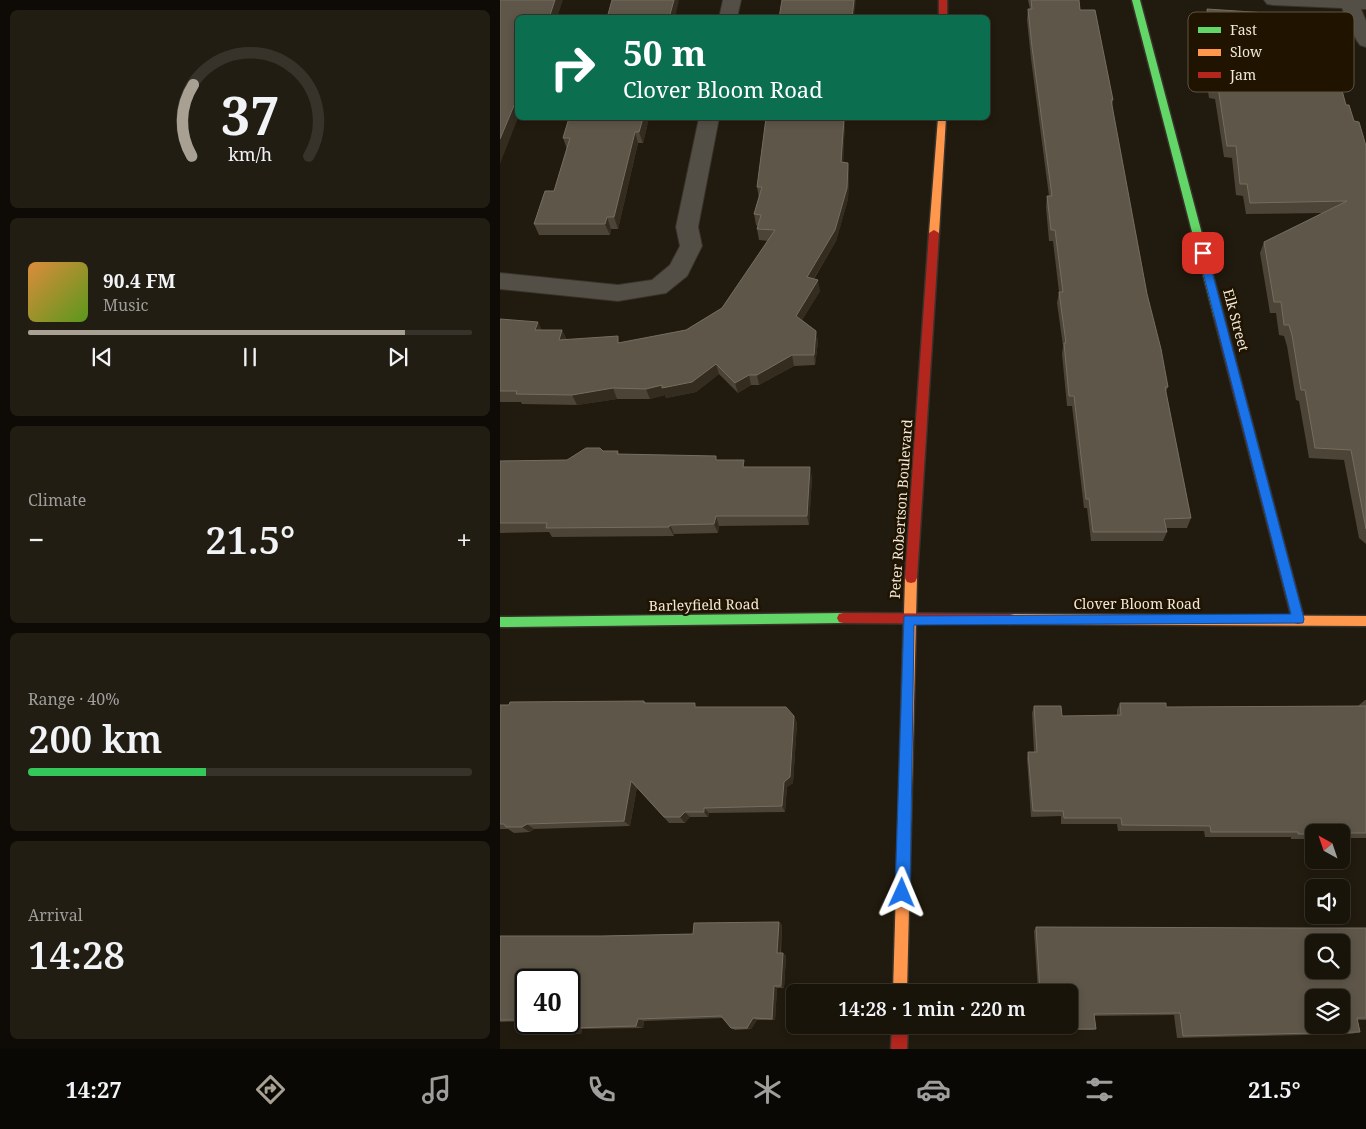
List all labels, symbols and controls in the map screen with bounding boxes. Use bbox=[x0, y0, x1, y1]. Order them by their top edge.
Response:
legend bbox=[1188, 12, 1354, 92]
text: Fast bbox=[1230, 20, 1257, 39]
text: 50 m bbox=[623, 29, 706, 76]
icon: right bbox=[540, 35, 605, 100]
text: Slow bbox=[1230, 42, 1263, 61]
text: Jam bbox=[1229, 65, 1256, 84]
text: Clover Bloom Road bbox=[623, 74, 823, 104]
text: 37 bbox=[221, 79, 279, 150]
text: km/h bbox=[228, 142, 272, 166]
pin bbox=[1182, 232, 1224, 274]
icon: arrive bbox=[1189, 239, 1217, 267]
text: 90.4 FM bbox=[103, 268, 176, 294]
street label: Elk Street bbox=[1219, 287, 1254, 353]
text: Music bbox=[103, 294, 148, 316]
icon: previous bbox=[88, 343, 116, 371]
icon: pause bbox=[236, 343, 264, 371]
icon: next bbox=[384, 343, 412, 371]
street label: Peter Robertson Boulevard bbox=[885, 418, 916, 599]
text: Climate bbox=[28, 489, 86, 511]
text: 21.5° bbox=[205, 513, 295, 565]
text: − bbox=[28, 520, 44, 558]
text: + bbox=[456, 520, 472, 558]
street label: Barleyfield Road bbox=[649, 594, 760, 615]
street label: Clover Bloom Road bbox=[1073, 594, 1201, 613]
text: Range · 40% bbox=[28, 688, 120, 710]
text: 200 km bbox=[28, 712, 162, 764]
north arrow bbox=[1305, 824, 1350, 869]
map controls bbox=[1305, 824, 1350, 1034]
position arrow bbox=[875, 866, 927, 918]
button: sound bbox=[1305, 879, 1350, 924]
text: Arrival bbox=[28, 904, 83, 926]
text: 14:28 bbox=[28, 928, 125, 980]
button: search bbox=[1305, 934, 1350, 979]
speed limit sign: 40 bbox=[515, 969, 580, 1034]
button: layers bbox=[1305, 989, 1350, 1034]
text: 14:28 · 1 min · 220 m bbox=[838, 996, 1026, 1022]
icon: directions bbox=[253, 1072, 288, 1107]
icon: music bbox=[419, 1072, 454, 1107]
icon: phone bbox=[584, 1072, 619, 1107]
icon: climate bbox=[750, 1072, 785, 1107]
icon: car bbox=[916, 1072, 951, 1107]
icon: filters bbox=[1082, 1072, 1117, 1107]
text: 14:27 bbox=[65, 1074, 122, 1104]
text: 21.5° bbox=[1248, 1074, 1301, 1104]

